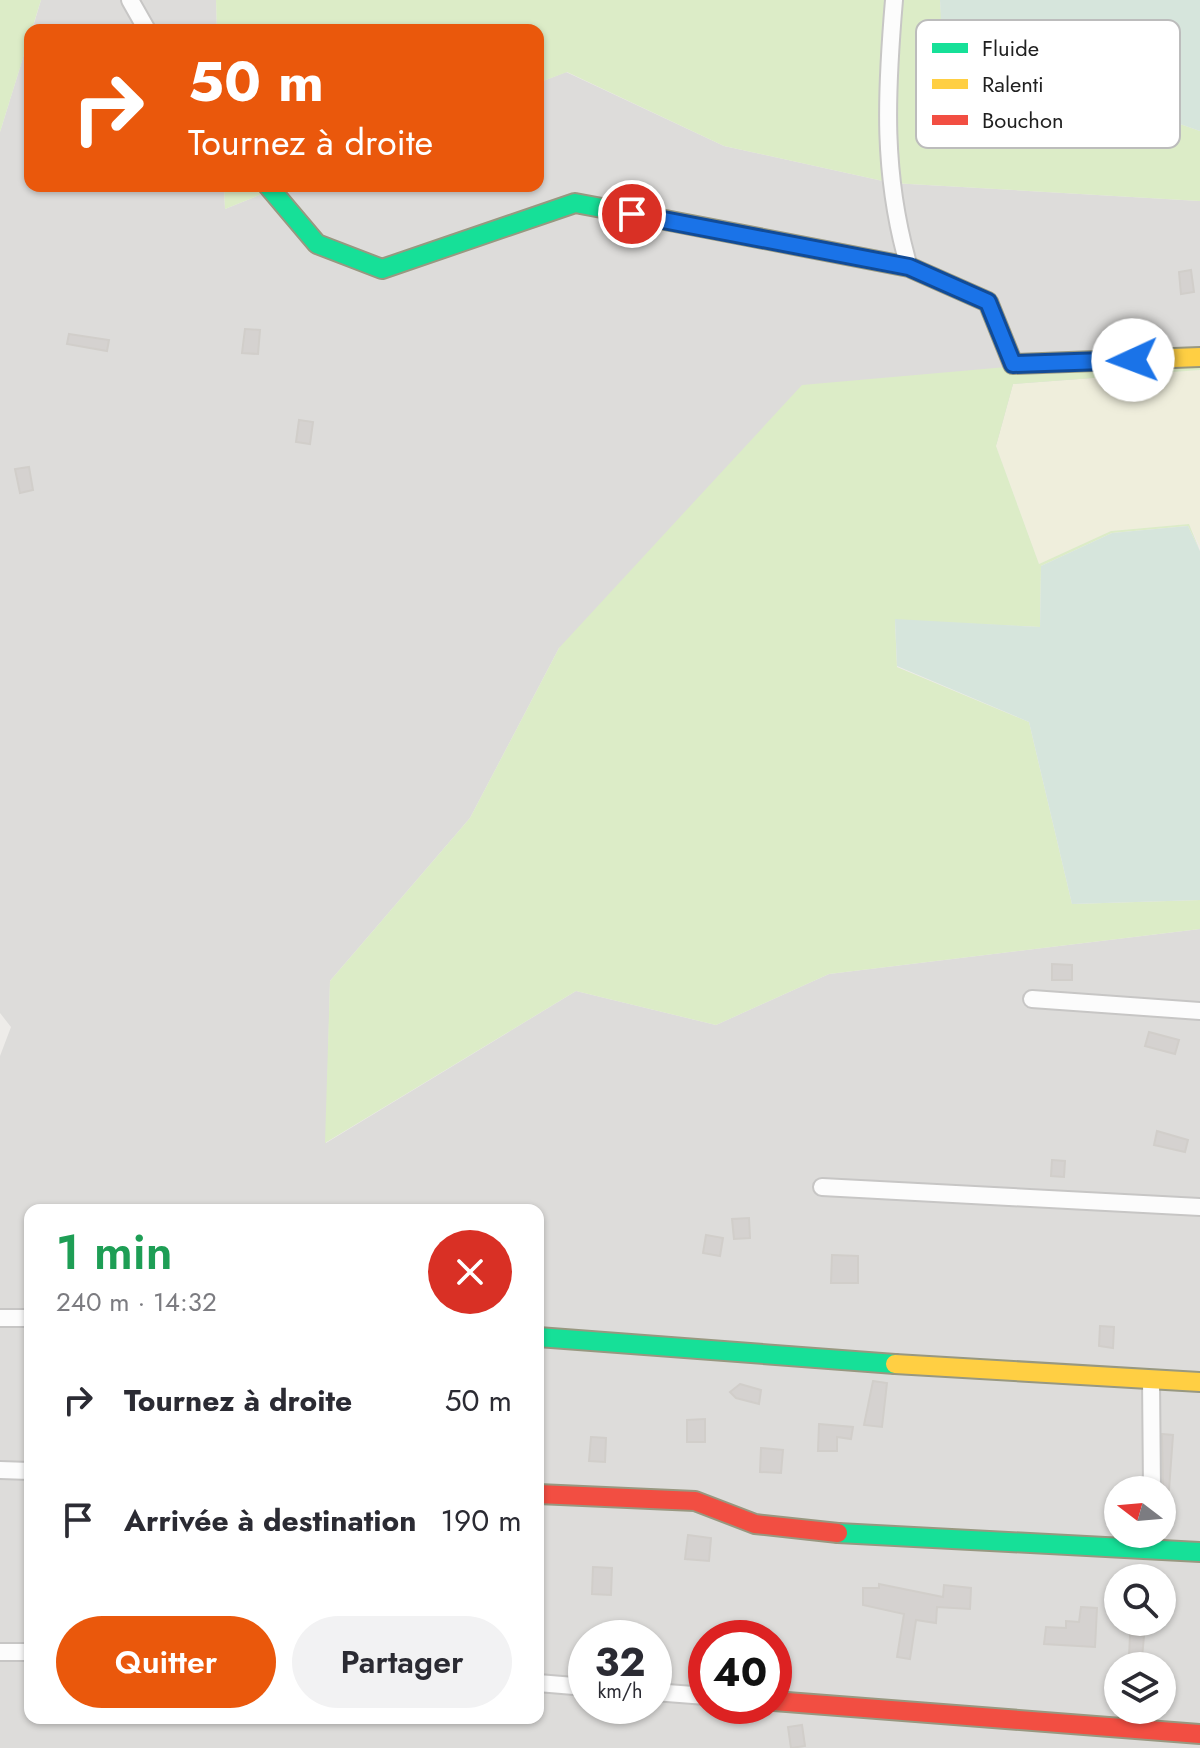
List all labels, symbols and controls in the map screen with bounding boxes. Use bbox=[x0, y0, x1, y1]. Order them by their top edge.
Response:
legend bbox=[916, 20, 1180, 148]
text: Fluide bbox=[982, 32, 1039, 64]
text: 50 m bbox=[188, 41, 324, 122]
icon: right bbox=[56, 56, 160, 160]
text: Ralenti bbox=[982, 68, 1044, 100]
text: Bouchon bbox=[982, 104, 1063, 136]
text: Tournez à droite bbox=[188, 116, 433, 168]
pin bbox=[598, 180, 666, 248]
icon: arrive bbox=[610, 192, 654, 236]
position arrow bbox=[1091, 318, 1175, 402]
text: 1 min bbox=[56, 1218, 173, 1287]
button: close bbox=[428, 1230, 512, 1314]
text: 240 m · 14:32 bbox=[56, 1283, 217, 1321]
icon: right bbox=[56, 1378, 100, 1422]
text: Tournez à droite bbox=[124, 1379, 352, 1422]
text: 50 m bbox=[445, 1379, 512, 1422]
north arrow bbox=[1104, 1476, 1176, 1548]
map controls bbox=[1104, 1476, 1176, 1724]
icon: arrive bbox=[56, 1498, 100, 1542]
text: Arrivée à destination bbox=[124, 1499, 416, 1542]
text: 190 m bbox=[440, 1499, 522, 1542]
button: search bbox=[1104, 1564, 1176, 1636]
button: Quitter bbox=[56, 1616, 276, 1708]
button: Partager bbox=[292, 1616, 512, 1708]
speed limit sign: 40 bbox=[688, 1620, 792, 1724]
text: 32 bbox=[594, 1633, 646, 1691]
button: layers bbox=[1104, 1652, 1176, 1724]
text: km/h bbox=[597, 1677, 643, 1706]

